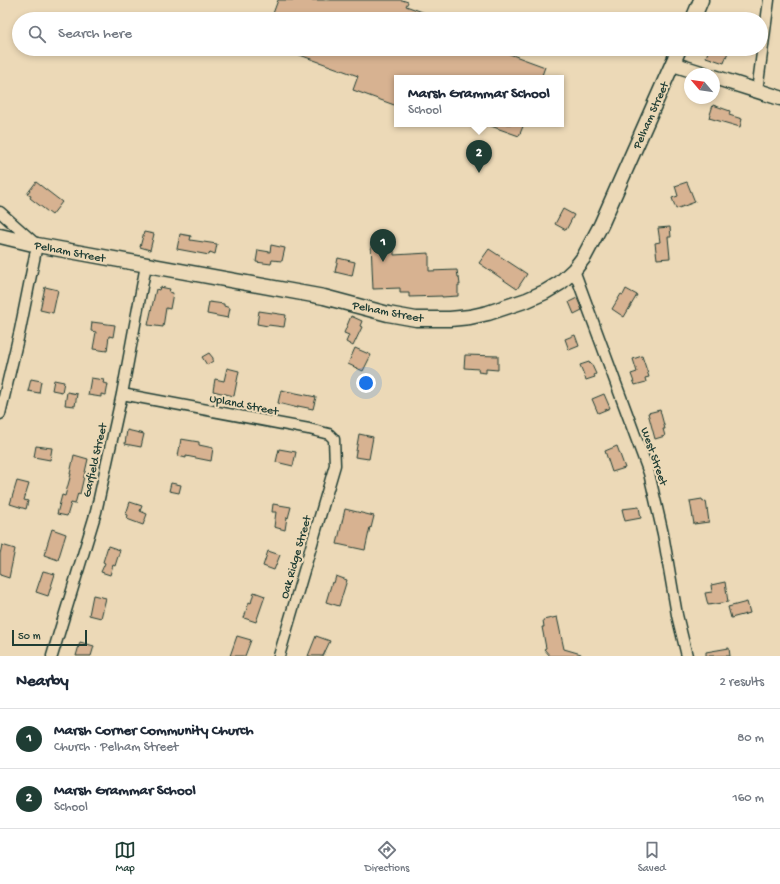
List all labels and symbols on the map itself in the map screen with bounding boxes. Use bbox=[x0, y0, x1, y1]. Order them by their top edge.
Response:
north arrow bbox=[684, 68, 720, 104]
street label: Pelham Street bbox=[630, 79, 673, 152]
pin: 2 bbox=[466, 140, 492, 173]
pin: 1 bbox=[370, 229, 396, 262]
street label: Pelham Street bbox=[32, 239, 107, 267]
street label: Pelham Street bbox=[350, 299, 425, 327]
your location bbox=[356, 373, 376, 393]
street label: Upland Street bbox=[208, 392, 280, 420]
street label: Garfield Street bbox=[81, 421, 112, 499]
street label: West Street bbox=[637, 426, 670, 489]
street label: Oak Ridge Street bbox=[278, 513, 316, 601]
scale bar bbox=[12, 628, 87, 647]

